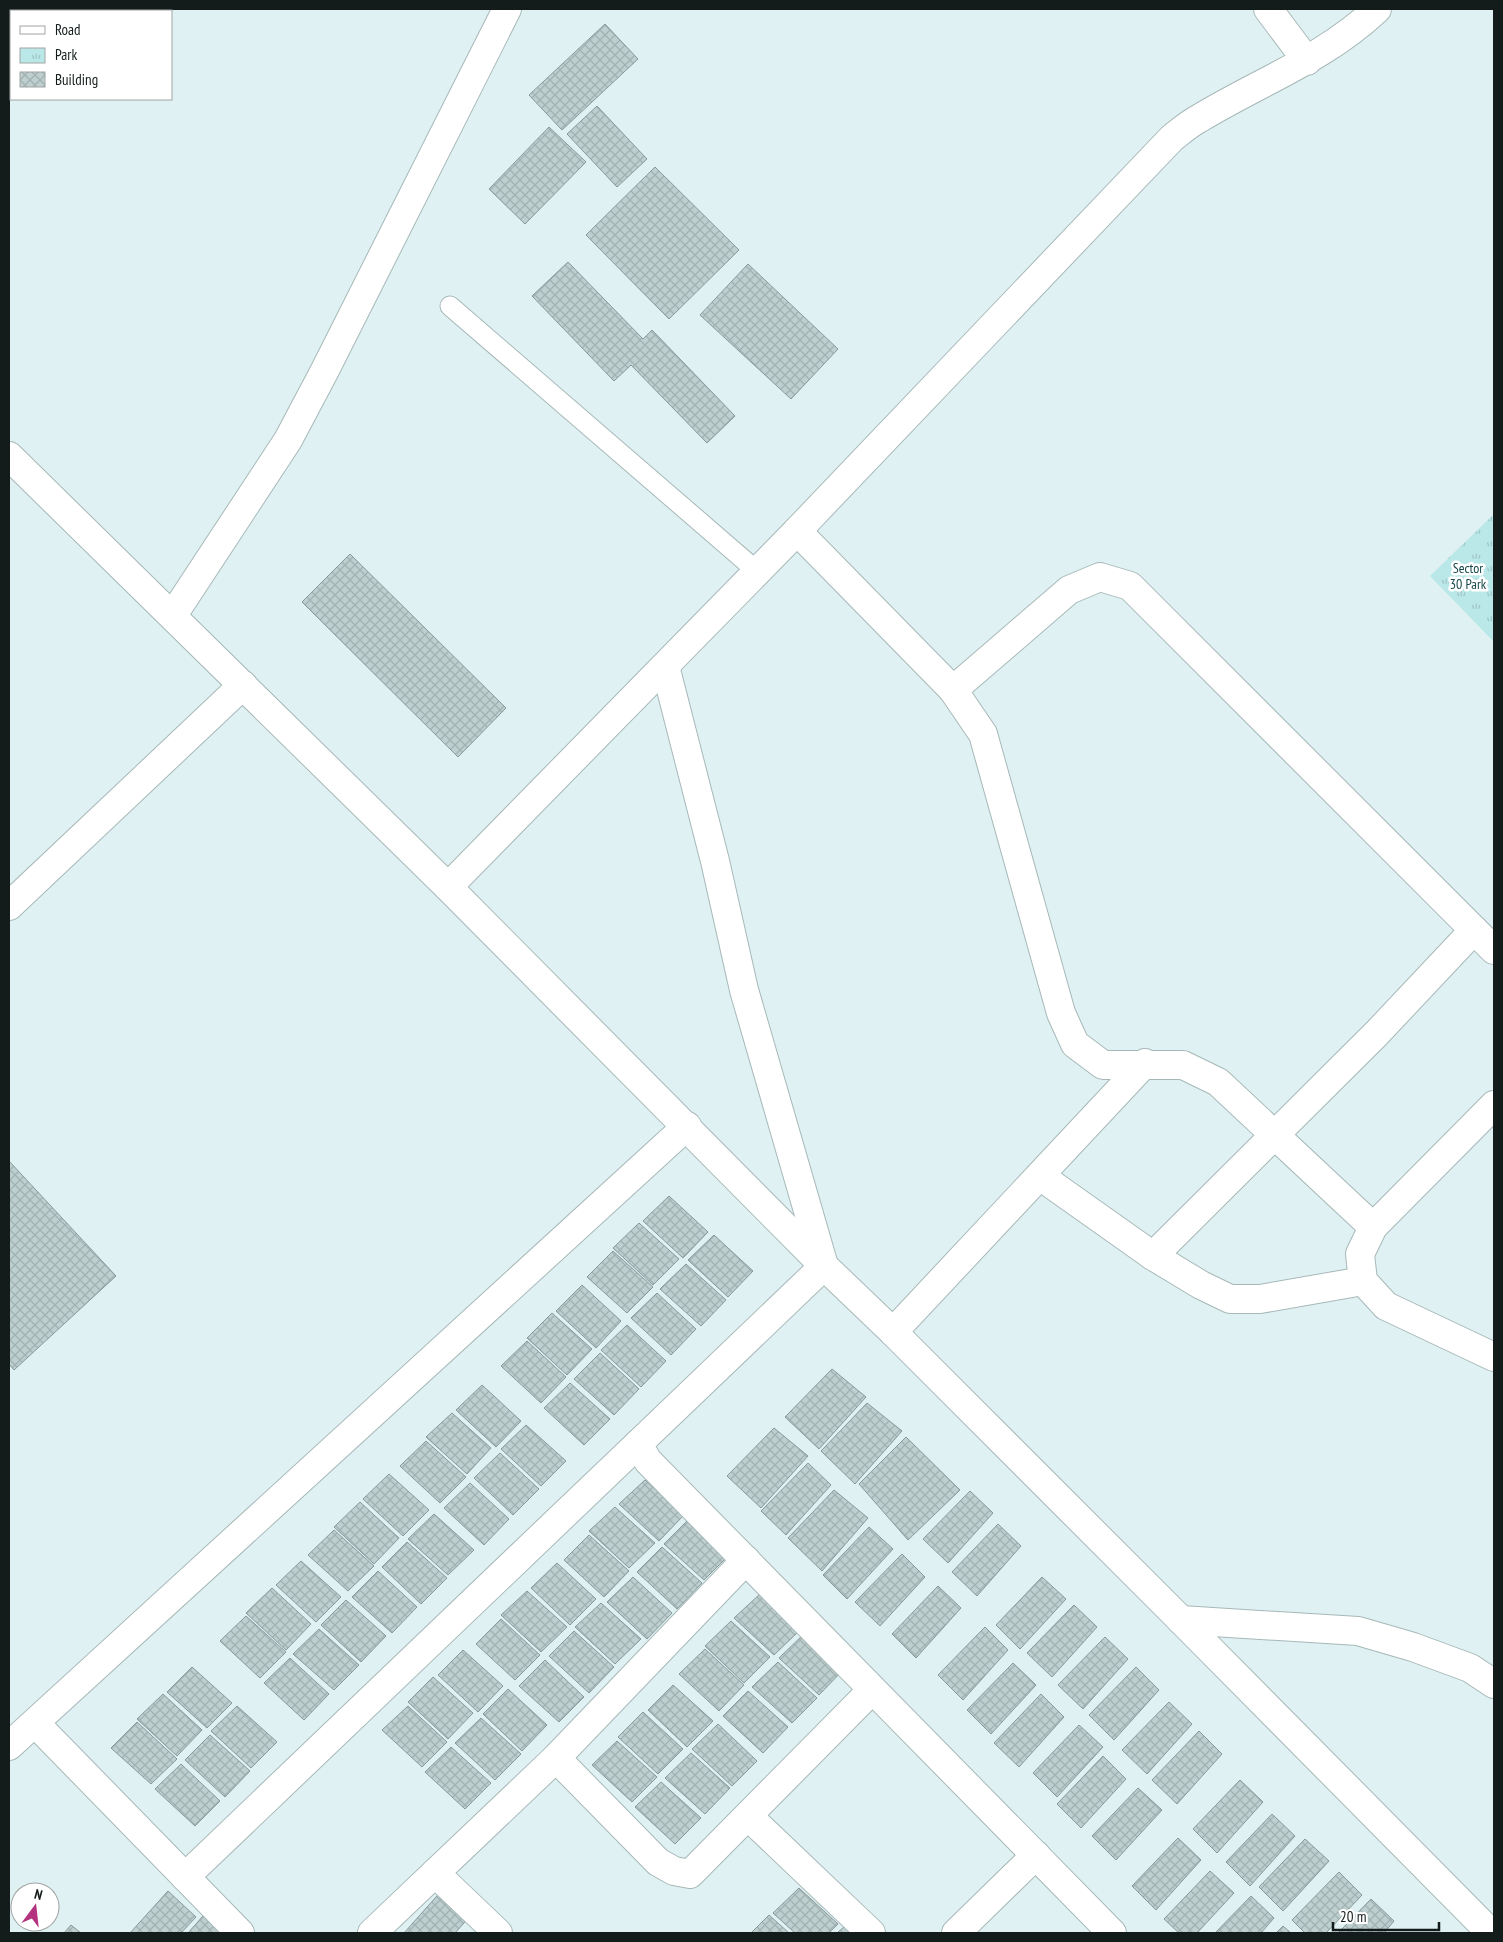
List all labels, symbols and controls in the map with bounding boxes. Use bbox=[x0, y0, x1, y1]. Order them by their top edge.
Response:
legend bbox=[10, 10, 172, 100]
text: Road bbox=[55, 20, 81, 39]
text: Park bbox=[55, 45, 77, 64]
text: Building bbox=[55, 70, 98, 89]
park label: Sector 30 Park bbox=[1450, 559, 1487, 593]
north arrow bbox=[10, 1882, 60, 1932]
text: N bbox=[32, 1885, 44, 1904]
scale bar bbox=[1333, 1900, 1439, 1932]
text: 20 m bbox=[1340, 1907, 1366, 1926]

